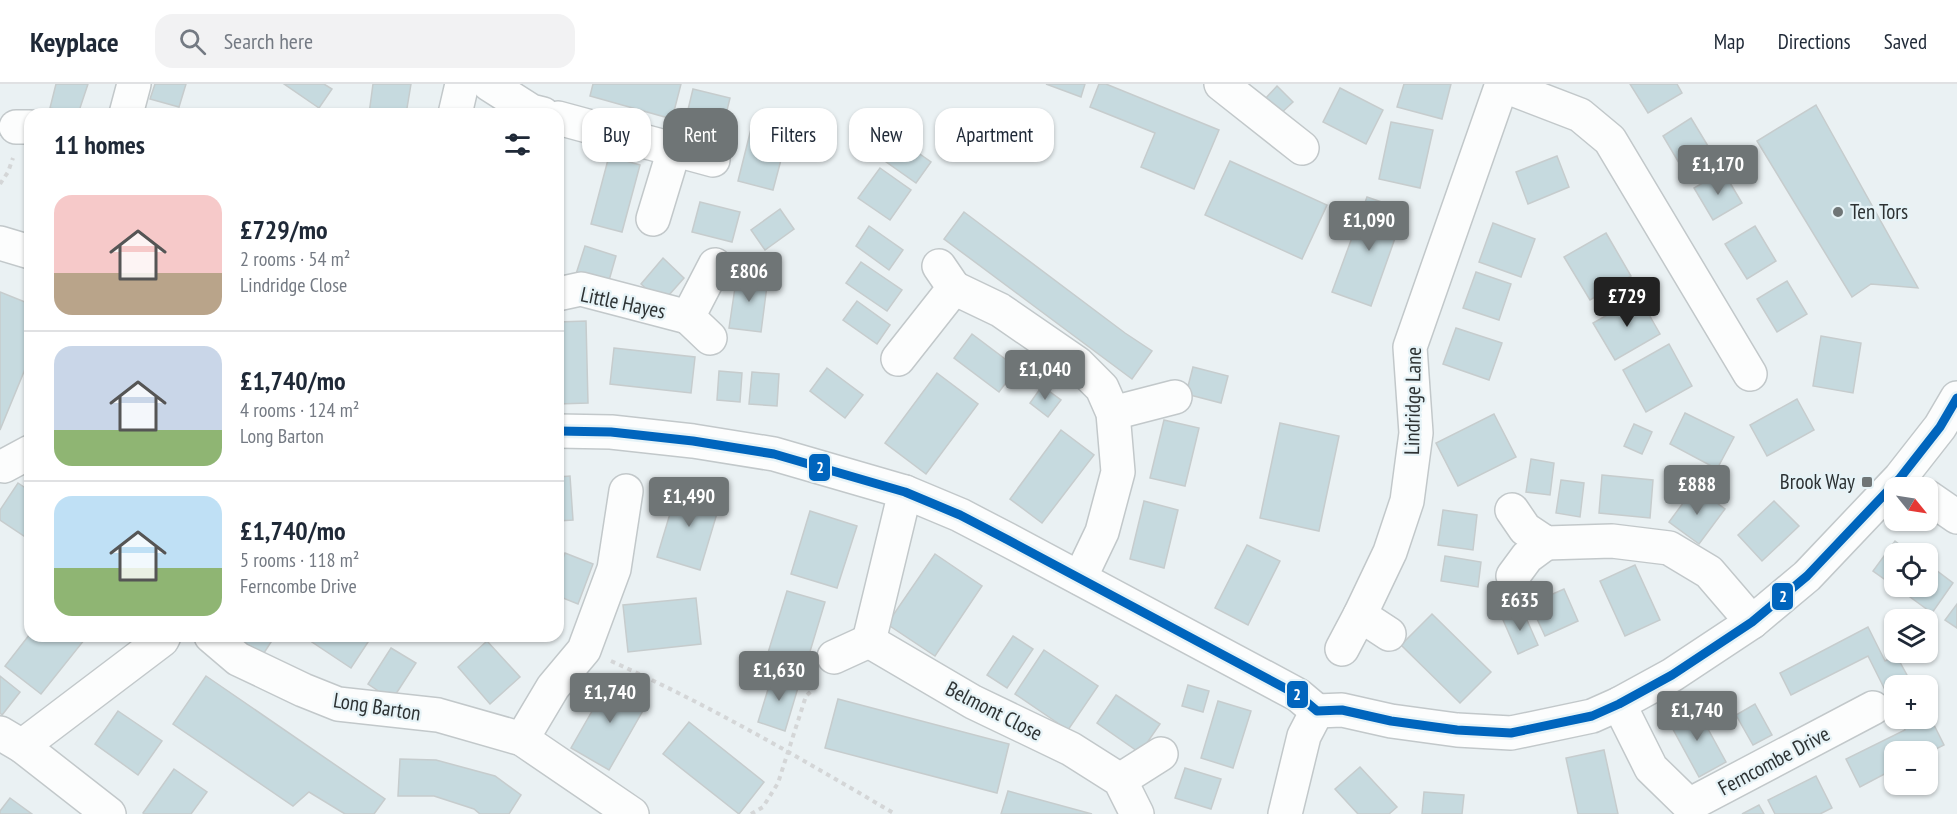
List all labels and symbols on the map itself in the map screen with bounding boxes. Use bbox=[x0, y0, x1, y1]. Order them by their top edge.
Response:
pin: £1,170 bbox=[1669, 145, 1767, 196]
place label: Ten Tors bbox=[1850, 198, 1908, 225]
pin: £1,090 bbox=[1320, 201, 1418, 252]
marker: Ten Tors bbox=[1831, 205, 1845, 219]
pin: £806 bbox=[713, 252, 785, 303]
pin: £729 bbox=[1591, 277, 1663, 328]
street label: Little Hayes bbox=[578, 280, 668, 325]
street label: Lindridge Lane bbox=[1398, 347, 1427, 455]
pin: £1,040 bbox=[996, 350, 1094, 401]
line badge: 2 bbox=[808, 453, 831, 482]
text: 2 bbox=[816, 457, 824, 477]
pin: £888 bbox=[1661, 465, 1733, 516]
place label: Brook Way bbox=[1780, 468, 1855, 495]
marker: Brook Way bbox=[1860, 475, 1874, 489]
pin: £1,490 bbox=[640, 477, 738, 528]
north arrow bbox=[1884, 477, 1938, 531]
pin: £635 bbox=[1484, 581, 1556, 632]
line badge: 2 bbox=[1771, 582, 1794, 611]
text: 2 bbox=[1779, 586, 1787, 606]
pin: £1,630 bbox=[730, 651, 828, 702]
pin: £1,740 bbox=[561, 673, 659, 724]
street label: Belmont Close bbox=[941, 675, 1047, 746]
line badge: 2 bbox=[1286, 680, 1309, 709]
text: 2 bbox=[1293, 684, 1301, 704]
street label: Long Barton bbox=[331, 686, 423, 727]
pin: £1,740 bbox=[1648, 691, 1746, 742]
street label: Ferncombe Drive bbox=[1713, 720, 1834, 801]

